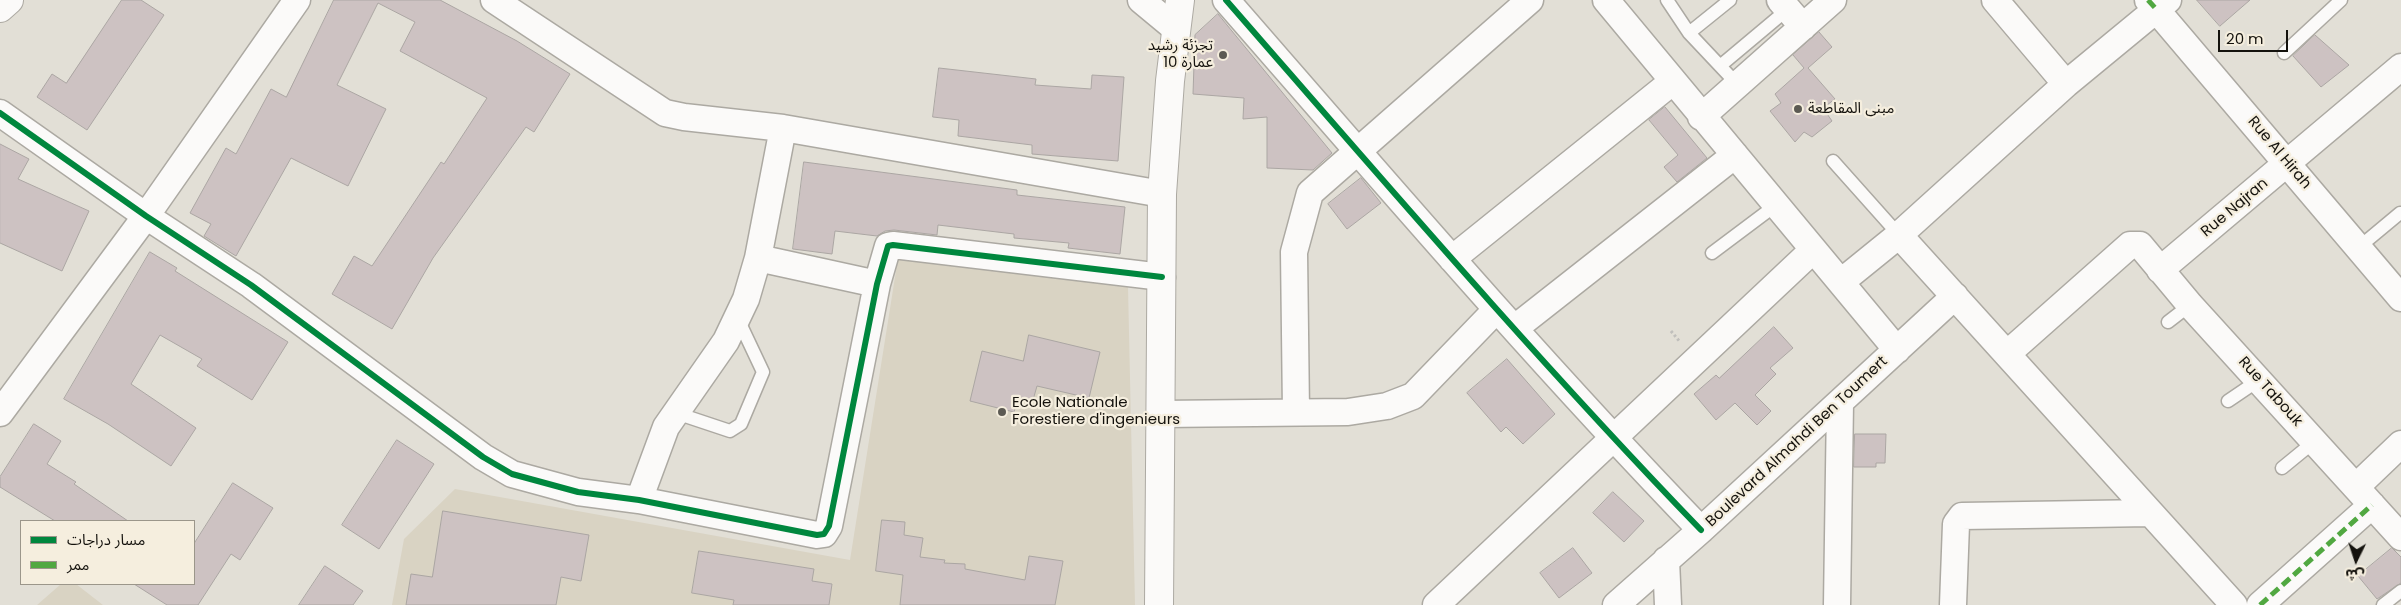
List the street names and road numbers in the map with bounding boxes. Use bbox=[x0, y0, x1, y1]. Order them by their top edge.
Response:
street label: Rue Al Hirah bbox=[2243, 113, 2315, 193]
street label: Rue Najran bbox=[2198, 175, 2272, 241]
street label: Boulevard Almahdi Ben Toumert bbox=[1702, 353, 1892, 531]
street label: Rue Tabouk bbox=[2234, 354, 2306, 430]

